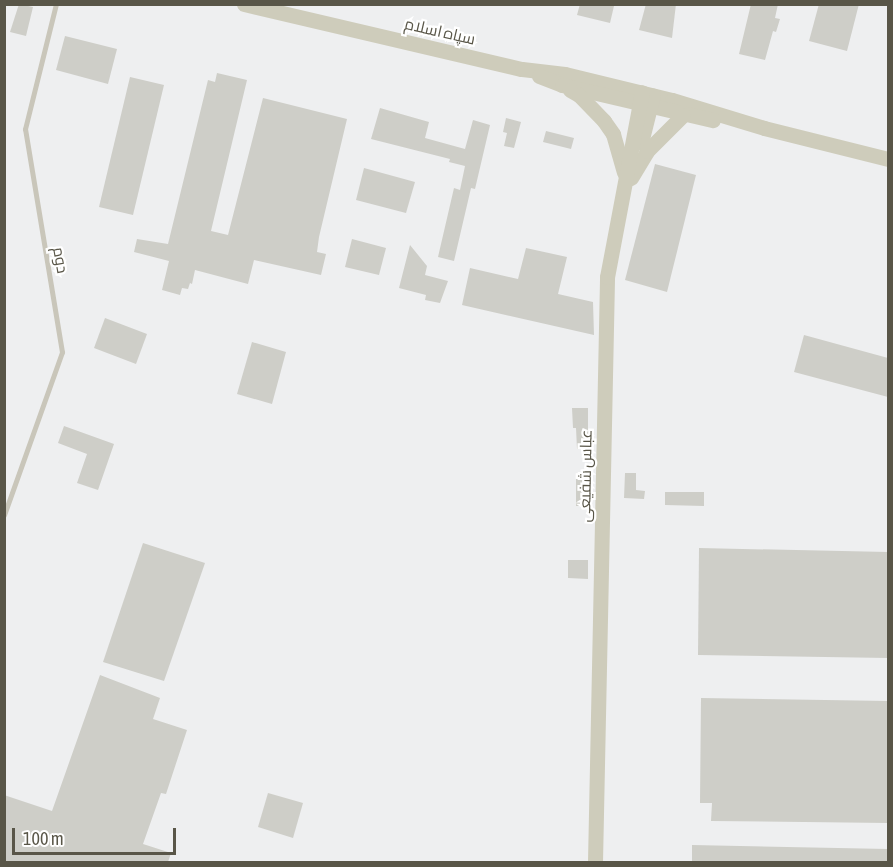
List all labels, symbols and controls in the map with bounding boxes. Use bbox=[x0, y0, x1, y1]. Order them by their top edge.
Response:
street label: سپاه اسلام bbox=[403, 13, 477, 49]
street label: دوم bbox=[49, 245, 73, 275]
street label: عباس شفیعی bbox=[575, 429, 595, 523]
scale bar bbox=[15, 816, 178, 854]
text: 100 m bbox=[23, 828, 64, 849]

